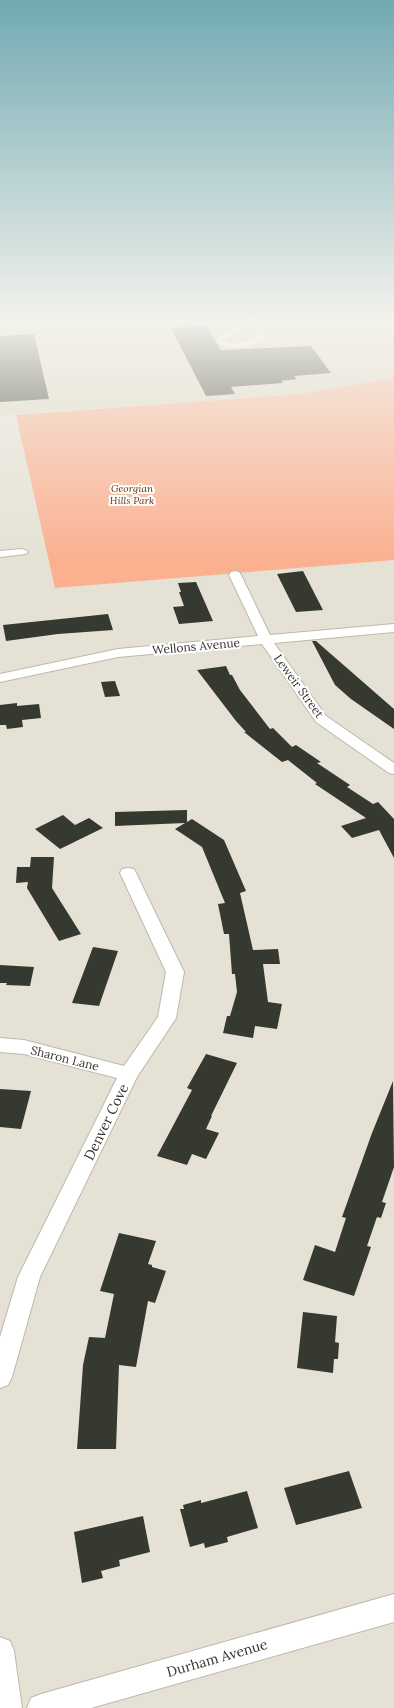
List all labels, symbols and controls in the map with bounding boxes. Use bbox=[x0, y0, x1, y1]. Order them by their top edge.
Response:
park label: Georgian Hills Park bbox=[110, 482, 154, 507]
street label: Wellons Avenue bbox=[151, 635, 241, 657]
street label: Leweir Street bbox=[271, 651, 327, 721]
street label: Sharon Lane bbox=[29, 1042, 101, 1074]
street label: Denver Cove bbox=[80, 1080, 132, 1163]
street label: Durham Avenue bbox=[164, 1635, 270, 1681]

